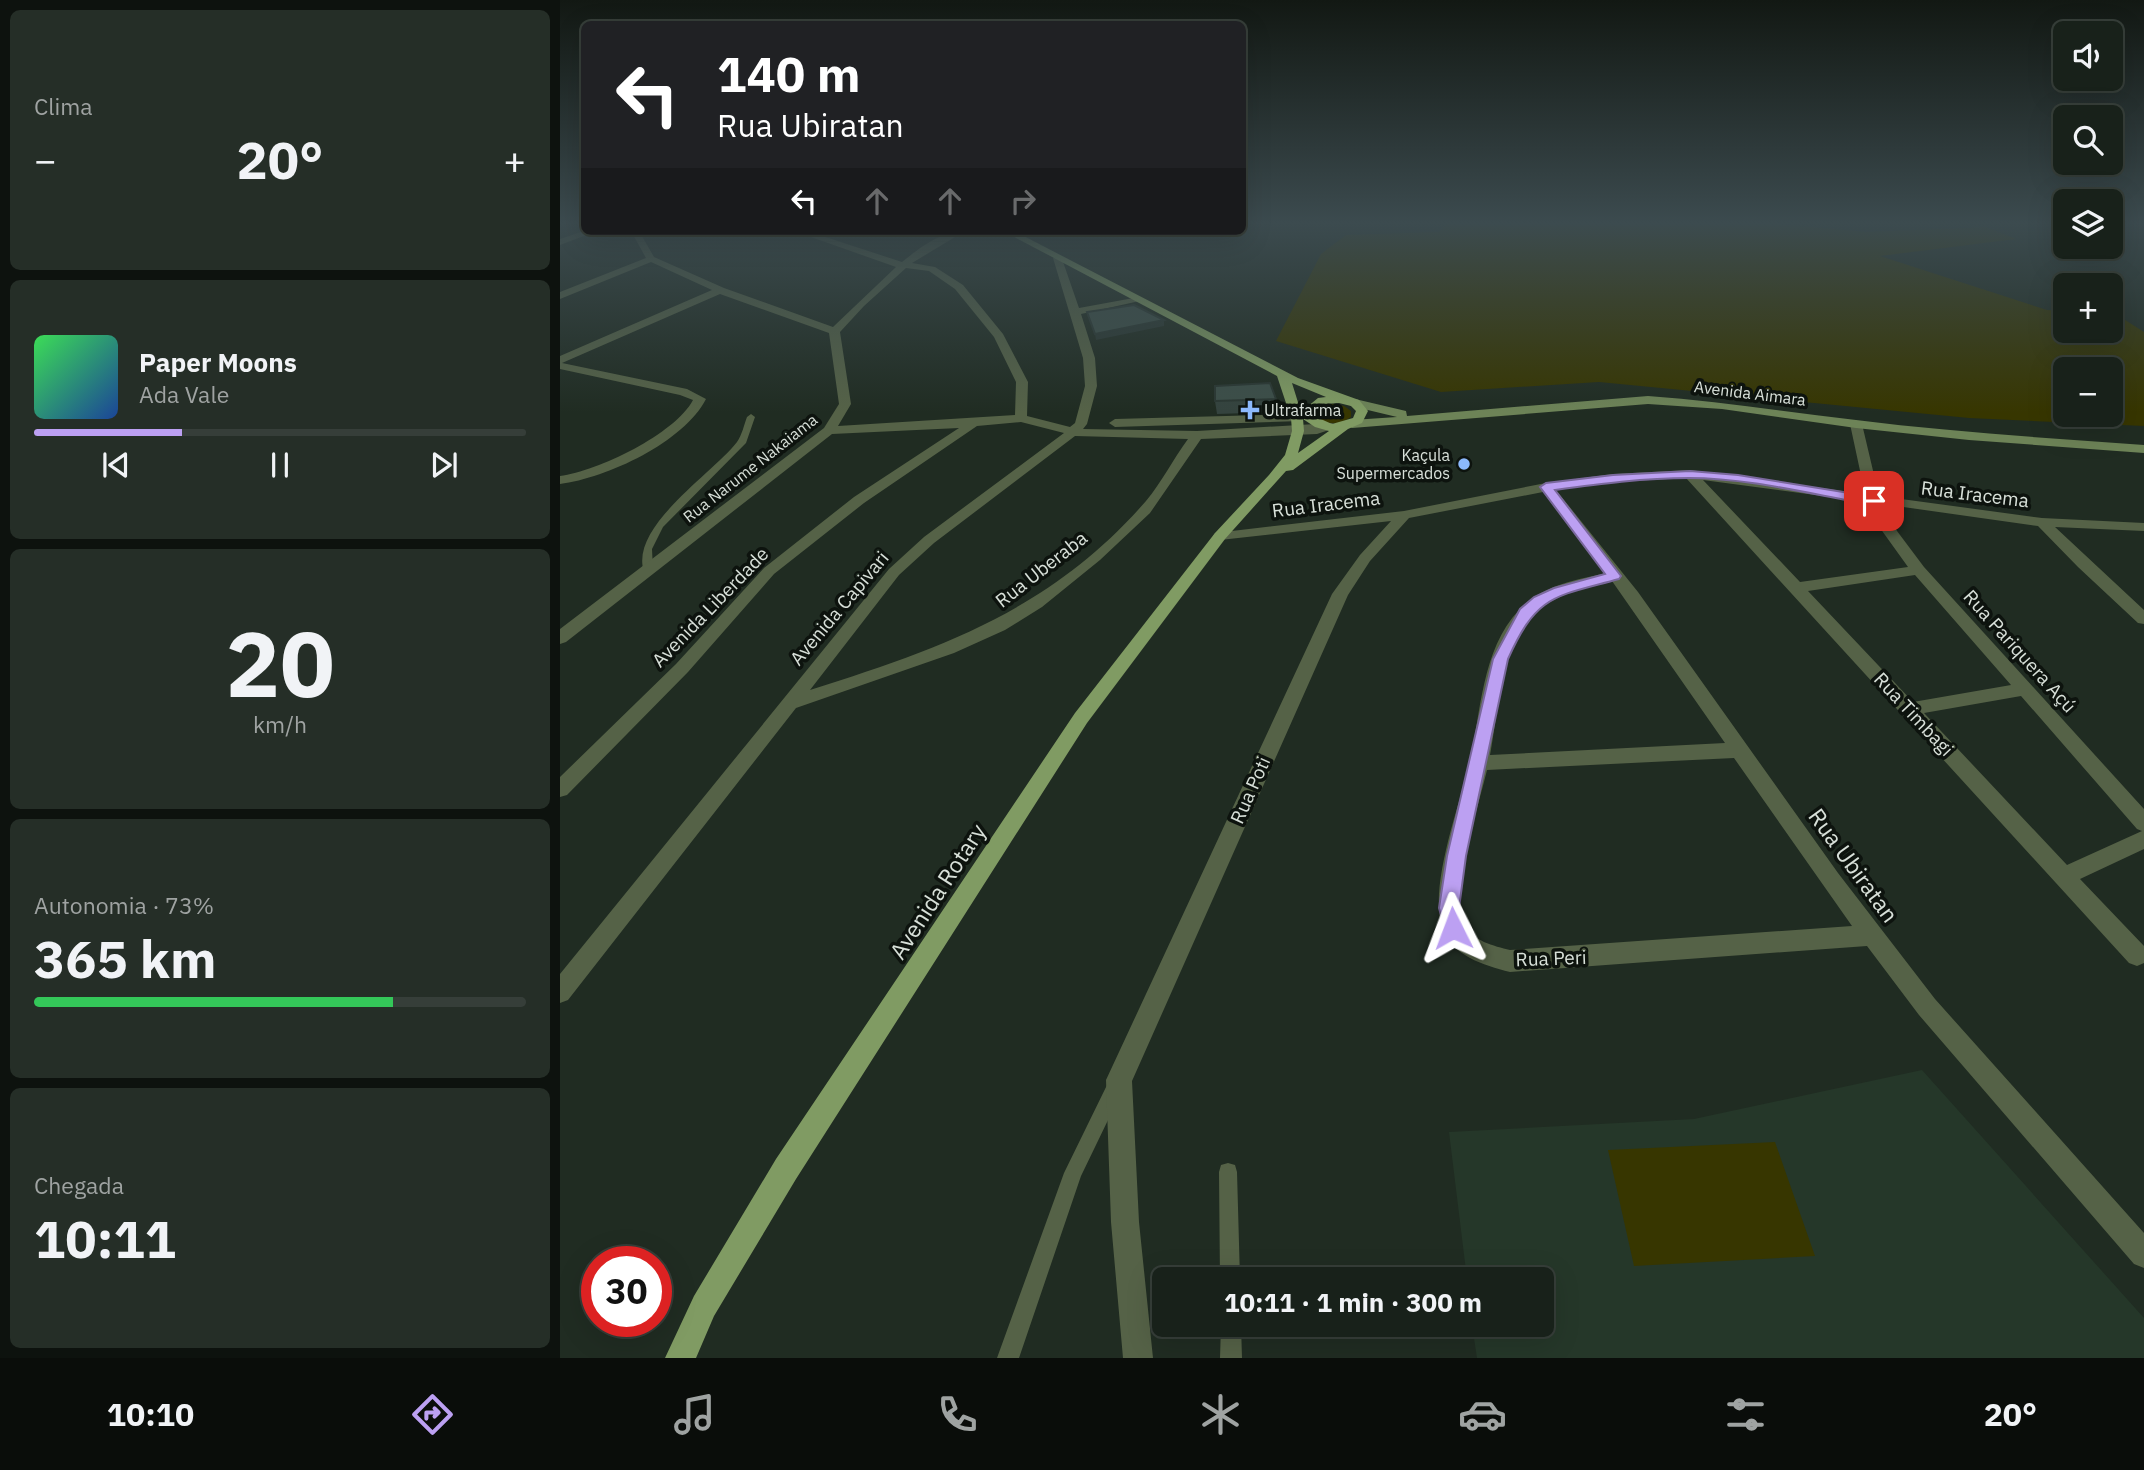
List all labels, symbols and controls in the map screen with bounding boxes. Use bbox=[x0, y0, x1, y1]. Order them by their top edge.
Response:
map controls bbox=[2053, 21, 2123, 427]
button: sound bbox=[2053, 21, 2123, 91]
text: 140 m bbox=[717, 42, 861, 105]
icon: left bbox=[602, 49, 693, 140]
text: Clima bbox=[34, 91, 93, 121]
text: Rua Ubiratan bbox=[717, 104, 904, 146]
button: search bbox=[2053, 105, 2123, 175]
text: 20° bbox=[237, 126, 323, 193]
text: − bbox=[34, 135, 57, 184]
text: + bbox=[503, 135, 526, 184]
icon: left bbox=[785, 182, 823, 220]
icon: ahead bbox=[858, 182, 896, 220]
icon: ahead bbox=[931, 182, 969, 220]
icon: right bbox=[1004, 182, 1042, 220]
button: layers bbox=[2053, 189, 2123, 259]
button: + bbox=[2053, 273, 2123, 343]
text: Paper Moons bbox=[139, 345, 297, 379]
button: − bbox=[2053, 357, 2123, 427]
street label: Avenida Aimara bbox=[1693, 376, 1807, 410]
text: Ada Vale bbox=[139, 379, 229, 409]
place label: Ultrafarma bbox=[1264, 400, 1342, 420]
marker: Ultrafarma bbox=[1242, 402, 1258, 418]
street label: Rua Narume Nakaiama bbox=[679, 409, 821, 527]
place label: Kaçula Supermercados bbox=[1337, 445, 1450, 483]
icon: previous bbox=[97, 446, 135, 484]
icon: pause bbox=[261, 446, 299, 484]
icon: next bbox=[425, 446, 463, 484]
marker: Kaçula Supermercados bbox=[1456, 456, 1472, 472]
pin bbox=[1844, 471, 1904, 531]
street label: Rua Iracema bbox=[1920, 475, 2030, 513]
icon: arrive bbox=[1855, 482, 1893, 520]
street label: Rua Iracema bbox=[1271, 485, 1381, 523]
street label: Rua Uberaba bbox=[990, 526, 1092, 612]
street label: Avenida Liberdade bbox=[647, 542, 773, 672]
street label: Avenida Capivari bbox=[784, 546, 894, 670]
street label: Rua Pariquera Açú bbox=[1959, 585, 2081, 717]
text: 20 bbox=[225, 604, 335, 722]
street label: Rua Timbagi bbox=[1869, 667, 1959, 761]
text: km/h bbox=[253, 709, 307, 739]
street label: Rua Poti bbox=[1225, 753, 1275, 827]
street label: Rua Ubiratan bbox=[1802, 802, 1906, 928]
street label: Avenida Rotary bbox=[882, 817, 992, 964]
text: Autonomia · 73% bbox=[34, 890, 214, 920]
position arrow bbox=[1416, 891, 1490, 965]
text: 365 km bbox=[34, 925, 216, 992]
street label: Rua Peri bbox=[1515, 945, 1587, 971]
text: Chegada bbox=[34, 1170, 124, 1200]
text: 10:11 bbox=[34, 1205, 176, 1272]
speed limit sign: 30 bbox=[581, 1246, 672, 1337]
text: 10:11 · 1 min · 300 m bbox=[1224, 1285, 1482, 1319]
icon: directions bbox=[408, 1390, 457, 1439]
icon: music bbox=[670, 1390, 719, 1439]
icon: phone bbox=[933, 1390, 982, 1439]
icon: climate bbox=[1196, 1390, 1245, 1439]
icon: car bbox=[1458, 1390, 1507, 1439]
icon: filters bbox=[1721, 1390, 1770, 1439]
text: 10:10 bbox=[107, 1393, 194, 1435]
text: 20° bbox=[1984, 1393, 2037, 1435]

